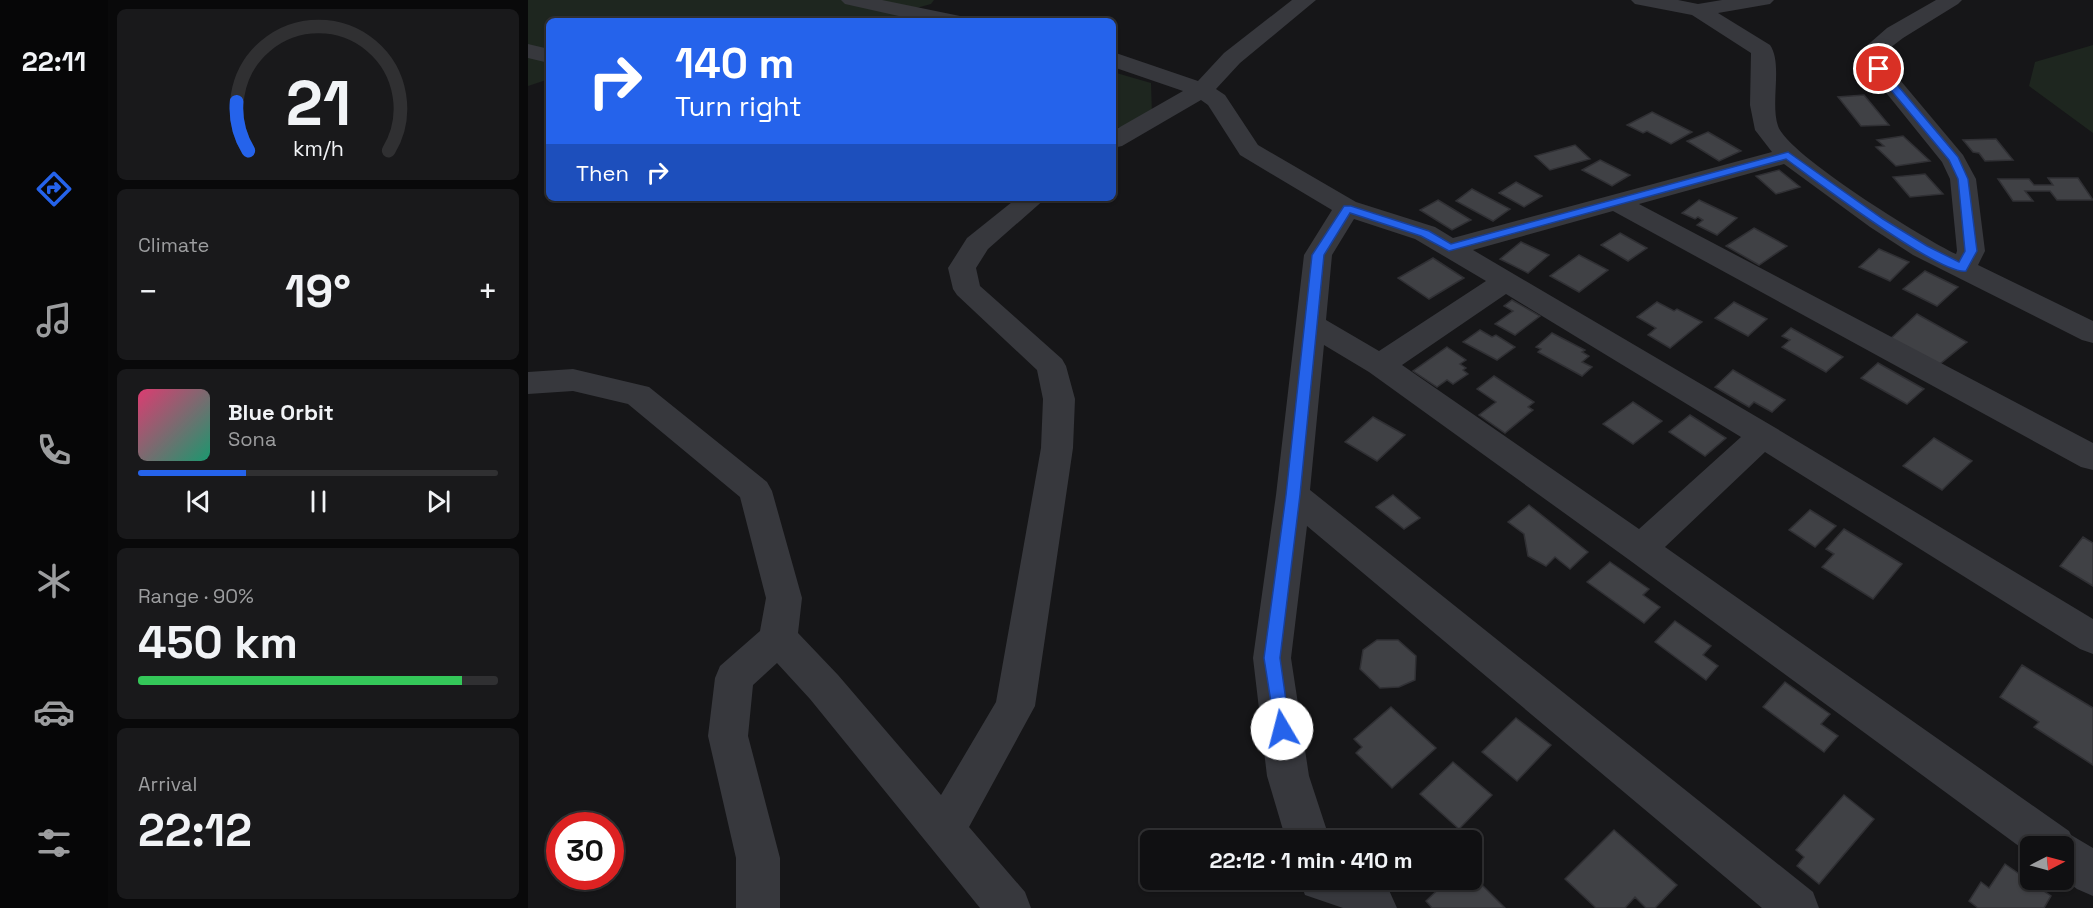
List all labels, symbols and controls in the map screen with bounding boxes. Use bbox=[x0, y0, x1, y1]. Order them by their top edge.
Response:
text: 140 m bbox=[675, 37, 794, 90]
icon: right bbox=[576, 42, 654, 120]
pin bbox=[1853, 43, 1904, 94]
text: 22:11 bbox=[22, 44, 86, 79]
icon: arrive bbox=[1862, 52, 1895, 85]
text: 21 bbox=[285, 65, 351, 144]
text: Turn right bbox=[675, 89, 802, 124]
text: km/h bbox=[292, 136, 344, 163]
icon: right bbox=[641, 156, 674, 189]
text: Then bbox=[576, 159, 629, 187]
icon: directions bbox=[33, 168, 75, 210]
text: Climate bbox=[138, 232, 209, 258]
text: 19° bbox=[285, 263, 351, 320]
text: − bbox=[138, 271, 158, 313]
text: + bbox=[478, 271, 498, 313]
icon: music bbox=[33, 299, 75, 341]
text: Blue Orbit bbox=[228, 398, 334, 426]
text: Sona bbox=[228, 426, 276, 452]
icon: phone bbox=[33, 429, 75, 471]
icon: previous bbox=[182, 485, 215, 518]
icon: pause bbox=[302, 485, 335, 518]
icon: next bbox=[422, 485, 455, 518]
icon: climate bbox=[33, 560, 75, 602]
text: Range · 90% bbox=[138, 583, 254, 609]
text: 450 km bbox=[138, 614, 298, 671]
icon: car bbox=[33, 691, 75, 733]
position arrow bbox=[1250, 697, 1314, 761]
text: Arrival bbox=[138, 771, 197, 797]
text: 22:12 bbox=[138, 802, 252, 859]
speed limit sign: 30 bbox=[546, 812, 624, 890]
icon: filters bbox=[33, 822, 75, 864]
north arrow bbox=[2020, 836, 2074, 890]
map controls bbox=[2020, 836, 2074, 890]
text: 22:12 · 1 min · 410 m bbox=[1209, 846, 1413, 874]

